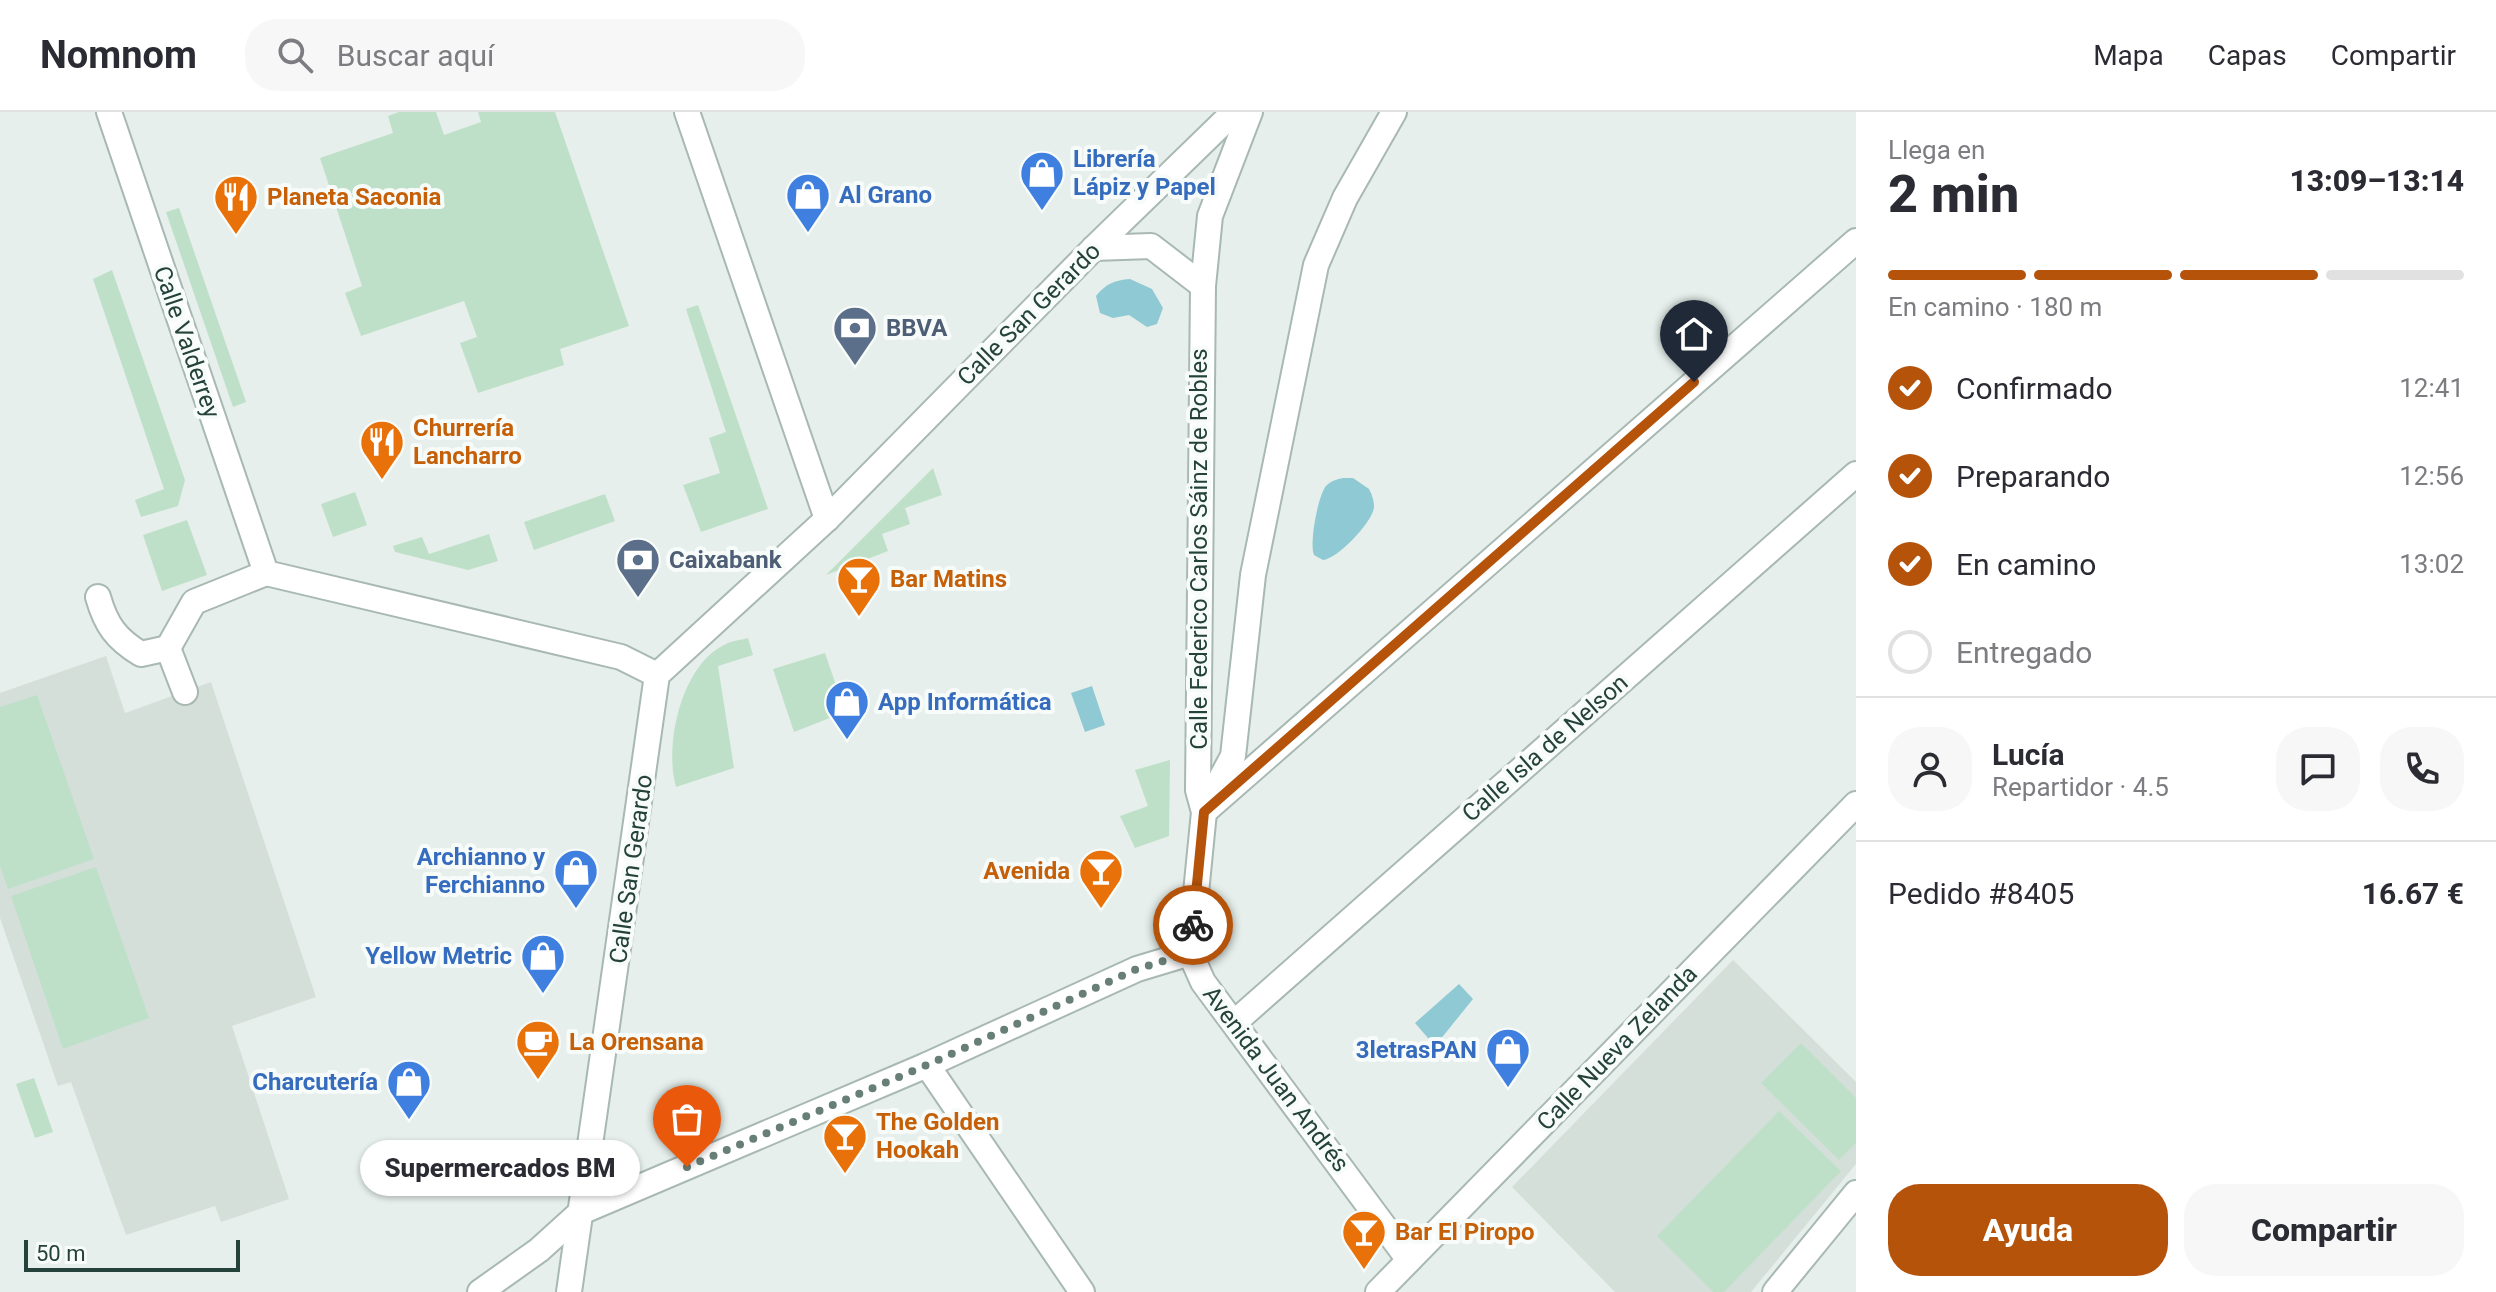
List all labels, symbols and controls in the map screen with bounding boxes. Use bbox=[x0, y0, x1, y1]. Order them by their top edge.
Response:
search box bbox=[245, 19, 805, 91]
text: Nomnom bbox=[40, 33, 197, 77]
icon: search bbox=[273, 33, 317, 77]
text: Buscar aquí bbox=[337, 38, 495, 73]
text: Mapa bbox=[2093, 39, 2164, 72]
text: Capas bbox=[2208, 39, 2287, 72]
text: Compartir bbox=[2331, 39, 2456, 72]
text: Llega en bbox=[1888, 135, 1985, 165]
place label: Librería Lápiz y Papel bbox=[1073, 145, 1216, 201]
shop icon: Librería Lápiz y Papel bbox=[1018, 149, 1066, 212]
text: 13:09–13:14 bbox=[2289, 163, 2464, 198]
text: 2 min bbox=[1888, 164, 2019, 225]
shop icon: Al Grano bbox=[784, 171, 832, 234]
restaurant icon: Planeta Saconia bbox=[212, 173, 260, 236]
place label: Al Grano bbox=[839, 181, 932, 209]
place label: Planeta Saconia bbox=[267, 183, 441, 211]
street label: Calle San Gerardo bbox=[952, 237, 1106, 391]
street label: Calle Valderrey bbox=[148, 262, 226, 422]
text: En camino · 180 m bbox=[1888, 292, 2102, 322]
pin bbox=[1660, 300, 1728, 382]
bank icon: BBVA bbox=[831, 304, 879, 367]
icon: home bbox=[1672, 312, 1716, 356]
place label: BBVA bbox=[886, 314, 948, 342]
street label: Calle Federico Carlos Sáinz de Robles bbox=[1185, 348, 1213, 750]
icon: check bbox=[1888, 366, 1932, 410]
text: Confirmado bbox=[1956, 371, 2113, 406]
text: 12:41 bbox=[2399, 373, 2464, 403]
place label: Churrería Lancharro bbox=[413, 414, 522, 470]
restaurant icon: Churrería Lancharro bbox=[358, 418, 406, 481]
icon: check bbox=[1888, 454, 1932, 498]
text: Preparando bbox=[1956, 459, 2110, 494]
text: 12:56 bbox=[2399, 461, 2464, 491]
bank icon: Caixabank bbox=[614, 536, 662, 599]
icon: check bbox=[1888, 542, 1932, 586]
place label: Caixabank bbox=[669, 546, 783, 574]
text: En camino bbox=[1956, 547, 2096, 582]
text: 13:02 bbox=[2399, 549, 2464, 579]
bar icon: Bar Matins bbox=[835, 555, 883, 618]
place label: Bar Matins bbox=[890, 565, 1007, 593]
text: Entregado bbox=[1956, 635, 2092, 670]
street label: Calle Isla de Nelson bbox=[1457, 669, 1633, 827]
shop icon: App Informática bbox=[823, 678, 871, 741]
place label: App Informática bbox=[878, 688, 1052, 716]
button: person bbox=[1888, 727, 1972, 811]
button: chat bbox=[2276, 727, 2360, 811]
button: phone bbox=[2380, 727, 2464, 811]
text: Lucía bbox=[1992, 737, 2065, 772]
text: Repartidor · 4.5 bbox=[1992, 772, 2169, 802]
street label: Calle San Gerardo bbox=[604, 773, 658, 965]
place label: Archianno y Ferchianno bbox=[417, 843, 546, 899]
shop icon: Archianno y Ferchianno bbox=[552, 847, 600, 910]
bar icon: Avenida bbox=[1077, 847, 1125, 910]
place label: Avenida bbox=[983, 857, 1070, 885]
text: Pedido #8405 bbox=[1888, 876, 2074, 911]
text: 16.67 € bbox=[2362, 876, 2464, 911]
courier bbox=[1153, 885, 1233, 965]
icon: bike bbox=[1171, 903, 1215, 947]
shop icon: Yellow Metric bbox=[519, 932, 567, 995]
place label: Yellow Metric bbox=[365, 942, 512, 970]
street label: Calle Nueva Zelanda bbox=[1531, 960, 1703, 1136]
street label: Avenida Juan Andrés bbox=[1197, 981, 1355, 1177]
cafe icon: La Orensana bbox=[514, 1018, 562, 1081]
shop icon: 3letrasPAN bbox=[1484, 1026, 1532, 1089]
place label: La Orensana bbox=[569, 1028, 704, 1056]
place label: 3letrasPAN bbox=[1356, 1036, 1477, 1064]
shop icon: Charcutería bbox=[385, 1058, 433, 1121]
place label: Charcutería bbox=[252, 1068, 378, 1096]
pin bbox=[653, 1085, 721, 1167]
icon: bag bbox=[665, 1097, 709, 1141]
place label: The Golden Hookah bbox=[876, 1108, 999, 1164]
bar icon: The Golden Hookah bbox=[821, 1112, 869, 1175]
callout: Supermercados BM bbox=[359, 1139, 639, 1195]
text: Supermercados BM bbox=[384, 1153, 616, 1183]
button: Ayuda bbox=[1888, 1184, 2168, 1276]
button: Compartir bbox=[2184, 1184, 2464, 1276]
bar icon: Bar El Piropo bbox=[1340, 1208, 1388, 1271]
place label: Bar El Piropo bbox=[1395, 1218, 1535, 1246]
scale bar bbox=[24, 1236, 240, 1272]
text: 50 m bbox=[36, 1241, 85, 1266]

